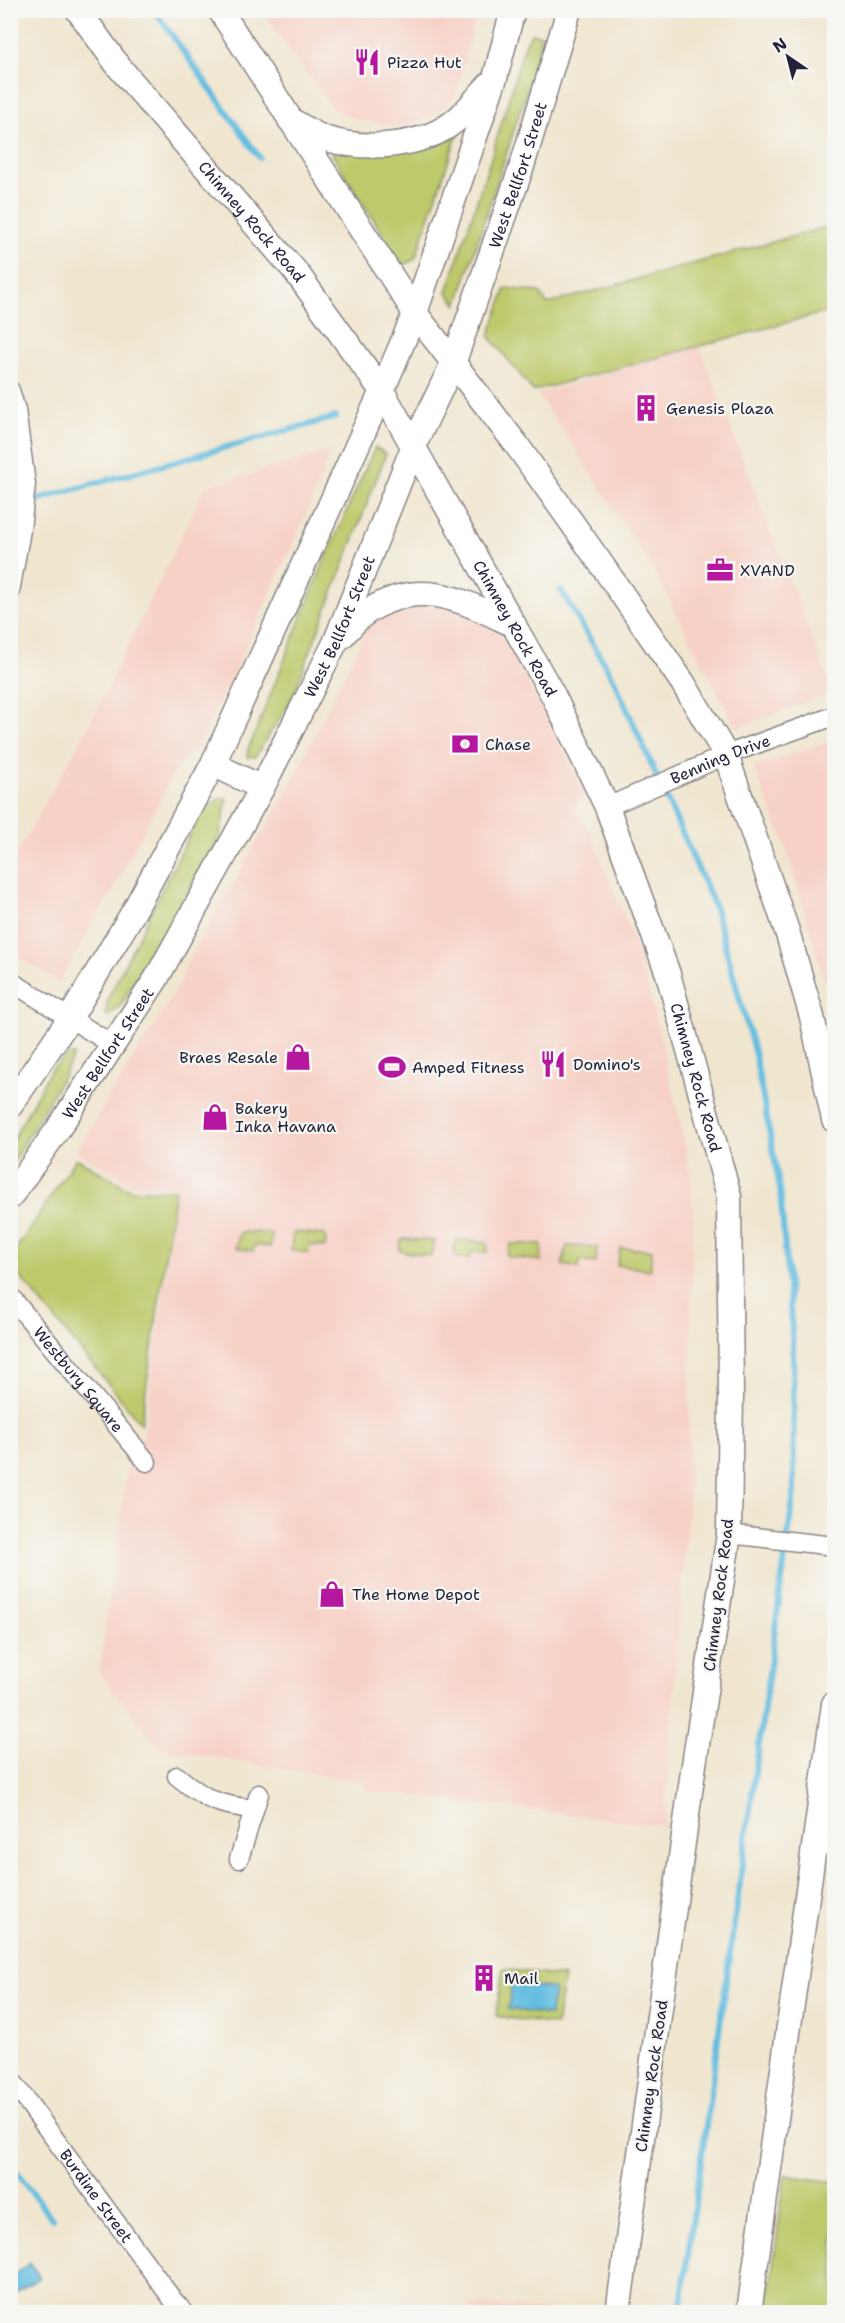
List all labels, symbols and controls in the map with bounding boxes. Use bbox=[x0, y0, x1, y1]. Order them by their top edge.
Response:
north arrow bbox=[758, 27, 818, 87]
text: N bbox=[768, 33, 791, 57]
restaurant icon: Pizza Hut bbox=[352, 47, 382, 77]
place label: Pizza Hut bbox=[387, 52, 462, 73]
street label: West Bellfort Street bbox=[484, 99, 552, 251]
street label: Chimney Rock Road bbox=[194, 157, 310, 286]
building icon: Genesis Plaza bbox=[631, 393, 661, 423]
place label: Genesis Plaza bbox=[666, 398, 774, 419]
street label: West Bellfort Street bbox=[299, 553, 380, 701]
office icon: XVAND bbox=[705, 555, 735, 585]
street label: Chimney Rock Road bbox=[468, 556, 562, 701]
place label: XVAND bbox=[740, 560, 795, 581]
bank icon: Chase bbox=[450, 729, 480, 759]
street label: Benning Drive bbox=[667, 730, 773, 789]
place label: Chase bbox=[485, 734, 531, 755]
street label: West Bellfort Street bbox=[57, 984, 159, 1123]
street label: Chimney Rock Road bbox=[665, 1001, 726, 1154]
shop icon: Braes Resale bbox=[283, 1042, 313, 1072]
place label: Braes Resale bbox=[179, 1047, 278, 1068]
restaurant icon: Domino's bbox=[538, 1049, 568, 1079]
sports icon: Amped Fitness bbox=[377, 1052, 407, 1082]
place label: Domino's bbox=[573, 1054, 641, 1075]
place label: Amped Fitness bbox=[412, 1057, 525, 1078]
place label: Bakery Inka Havana bbox=[235, 1098, 336, 1137]
shop icon: Bakery Inka Havana bbox=[200, 1102, 230, 1132]
street label: Westbury Square bbox=[29, 1322, 128, 1437]
street label: Chimney Rock Road bbox=[699, 1518, 738, 1673]
shop icon: The Home Depot bbox=[317, 1579, 347, 1609]
place label: The Home Depot bbox=[352, 1584, 480, 1605]
building icon: Mail bbox=[469, 1963, 499, 1993]
place label: Mail bbox=[504, 1968, 539, 1989]
street label: Chimney Rock Road bbox=[630, 1999, 673, 2154]
street label: Burdine Street bbox=[55, 2145, 137, 2247]

